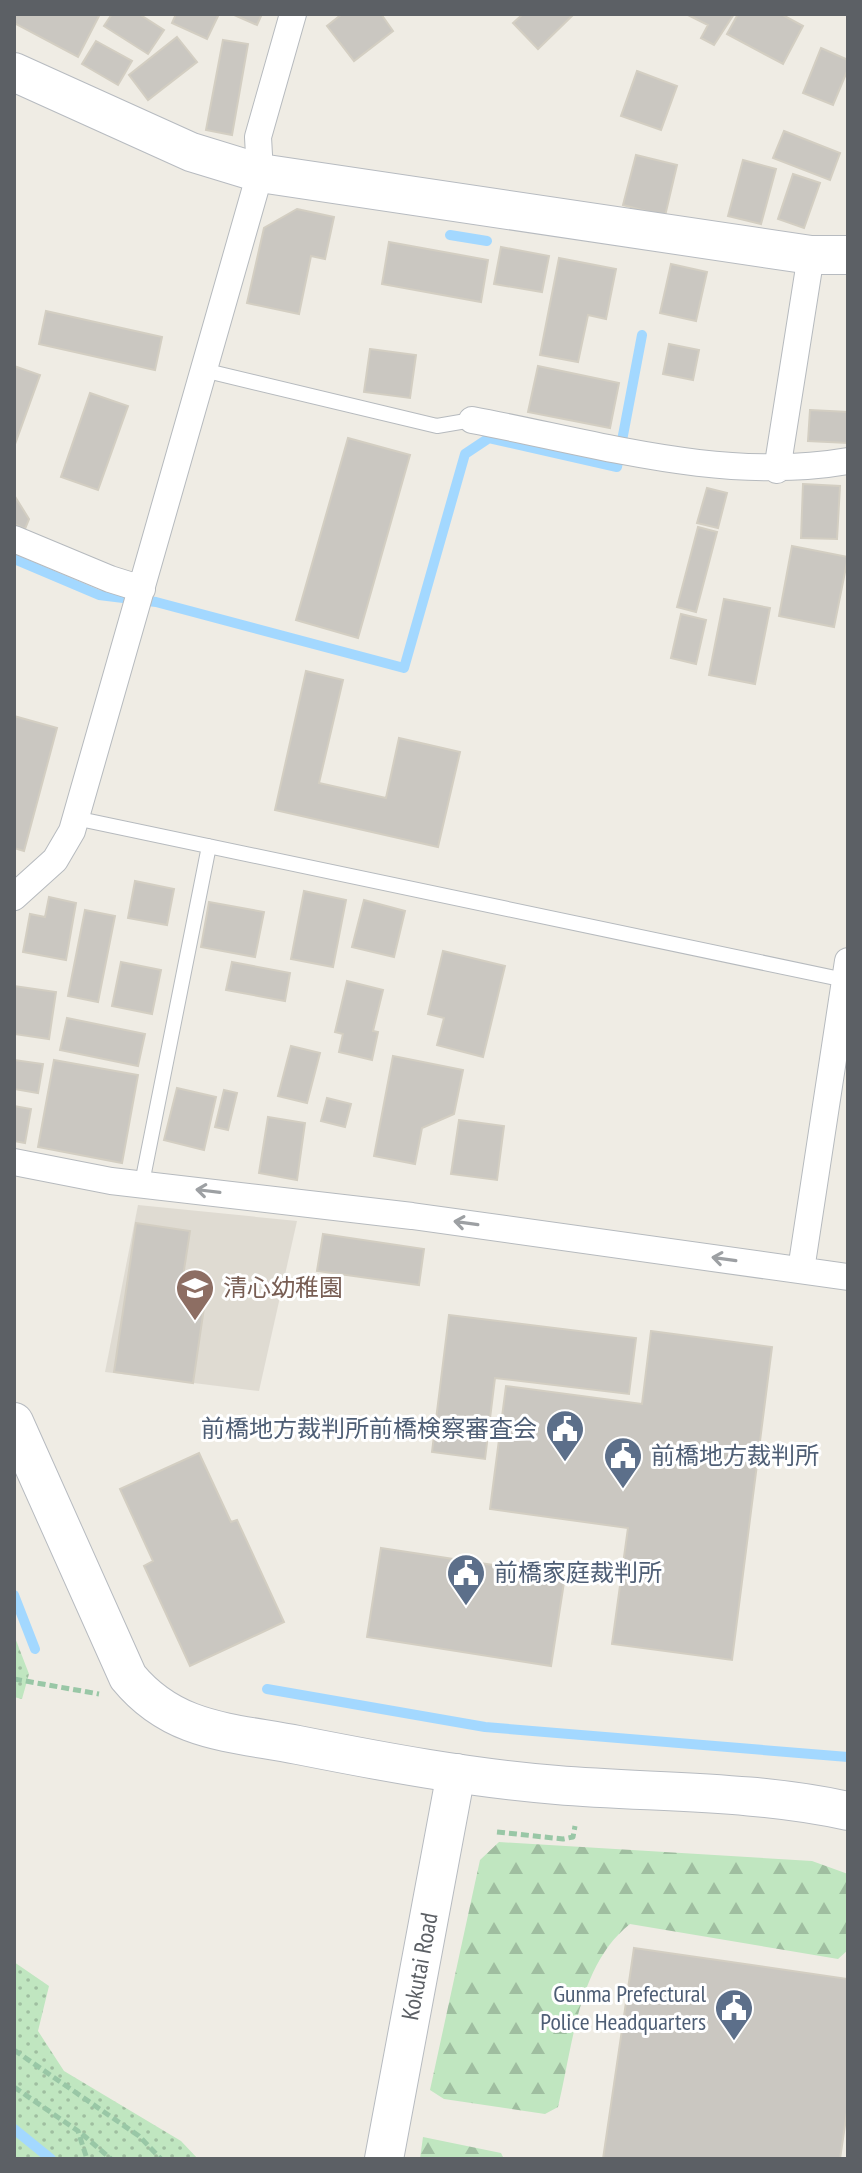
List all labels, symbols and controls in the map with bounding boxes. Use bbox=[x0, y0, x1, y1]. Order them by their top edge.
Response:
one-way arrow bbox=[195, 1184, 222, 1199]
one-way arrow bbox=[454, 1215, 479, 1230]
one-way arrow bbox=[712, 1251, 737, 1266]
school or university icon: 清心幼稚園 bbox=[174, 1267, 216, 1322]
place label: 清心幼稚園 bbox=[223, 1272, 343, 1303]
public building icon: 前橋地方裁判所前橋検察審査会 bbox=[544, 1408, 586, 1463]
place label: 前橋地方裁判所前橋検察審査会 bbox=[201, 1413, 537, 1444]
public building icon: 前橋地方裁判所 bbox=[602, 1435, 644, 1490]
place label: 前橋地方裁判所 bbox=[651, 1440, 819, 1471]
public building icon: 前橋家庭裁判所 bbox=[445, 1552, 487, 1607]
place label: 前橋家庭裁判所 bbox=[494, 1557, 662, 1588]
street label: Kokutai Road bbox=[394, 1910, 445, 2022]
place label: Gunma Prefectural Police Headquarters bbox=[540, 1978, 706, 2037]
public building icon: Gunma Prefectural Police Headquarters bbox=[713, 1987, 755, 2042]

